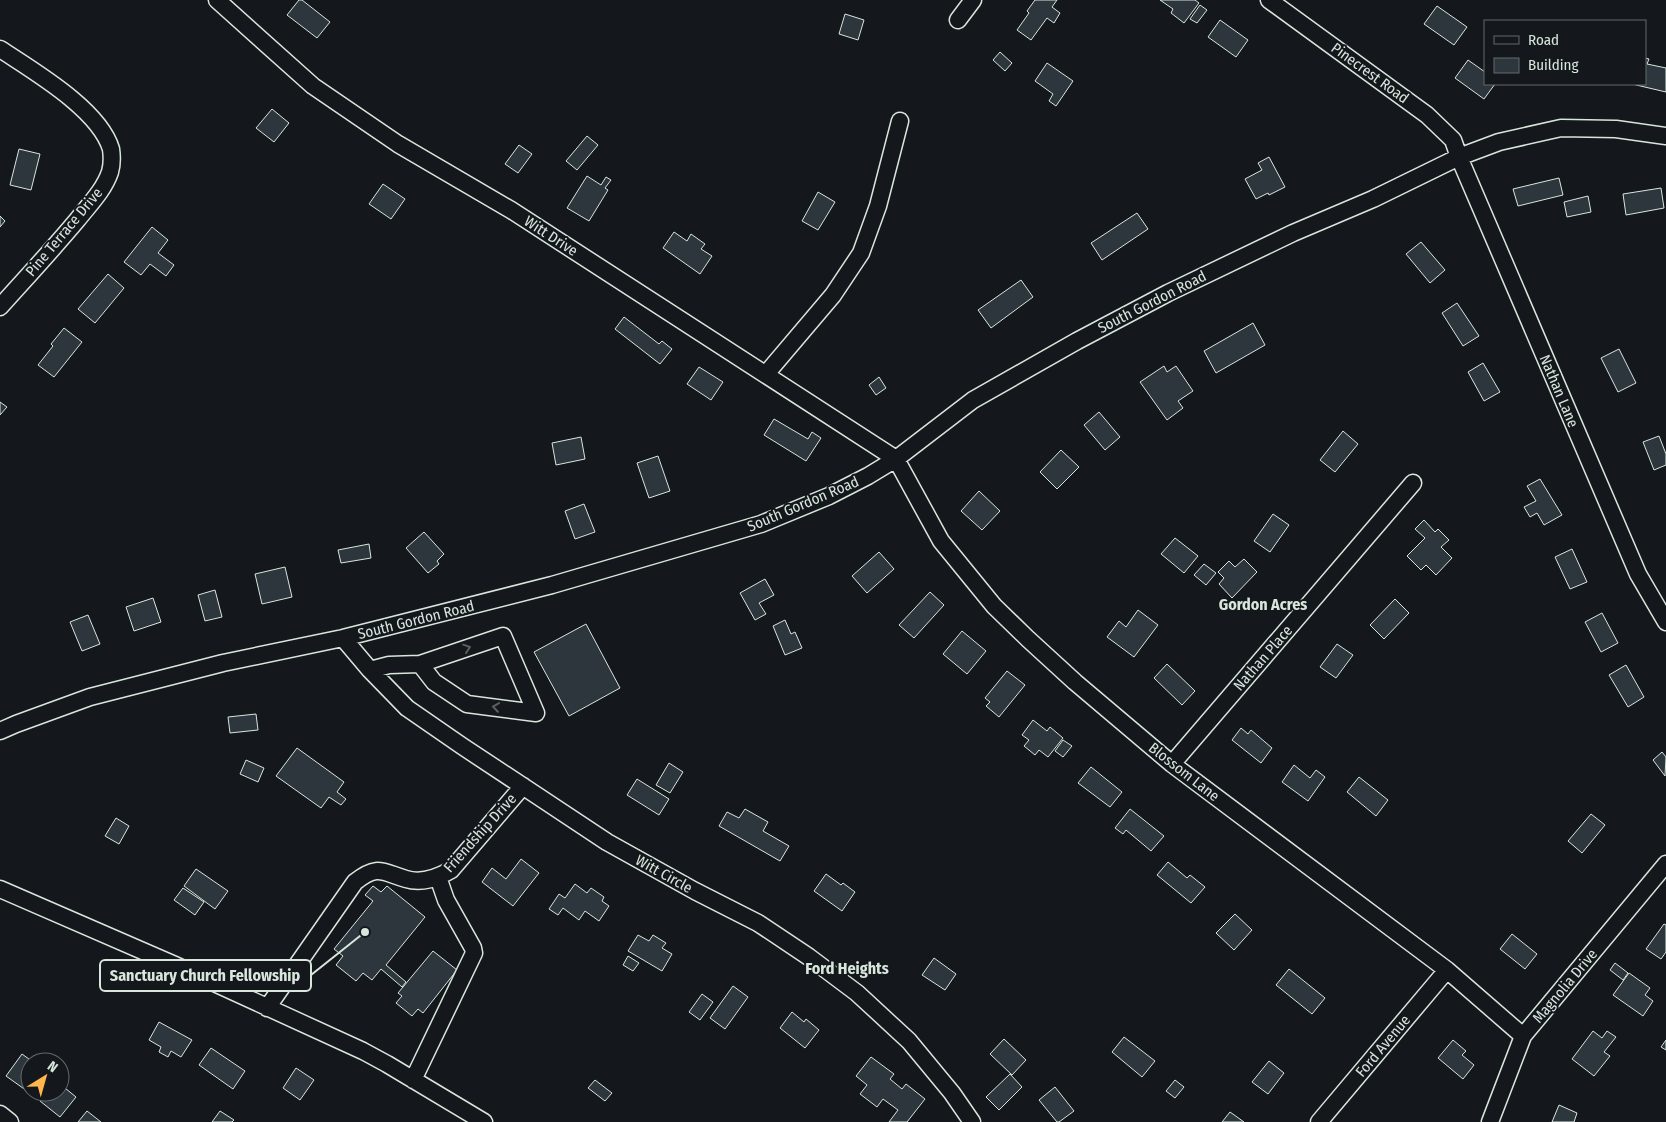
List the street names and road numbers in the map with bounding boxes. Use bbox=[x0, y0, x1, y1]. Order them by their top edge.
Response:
street label: Pinecrest Road bbox=[1328, 39, 1412, 107]
street label: Pine Terrace Drive bbox=[22, 184, 106, 280]
street label: Witt Drive bbox=[521, 212, 581, 260]
street label: South Gordon Road bbox=[1095, 267, 1209, 337]
street label: Nathan Lane bbox=[1536, 352, 1582, 430]
street label: South Gordon Road bbox=[745, 472, 861, 536]
street label: South Gordon Road bbox=[356, 597, 476, 643]
street label: Nathan Place bbox=[1230, 622, 1296, 694]
street label: Blossom Lane bbox=[1145, 739, 1223, 805]
street label: Friendship Drive bbox=[440, 790, 520, 876]
street label: Witt Circle bbox=[632, 851, 696, 897]
street label: Magnolia Drive bbox=[1529, 945, 1601, 1027]
street label: Ford Avenue bbox=[1352, 1011, 1414, 1081]

